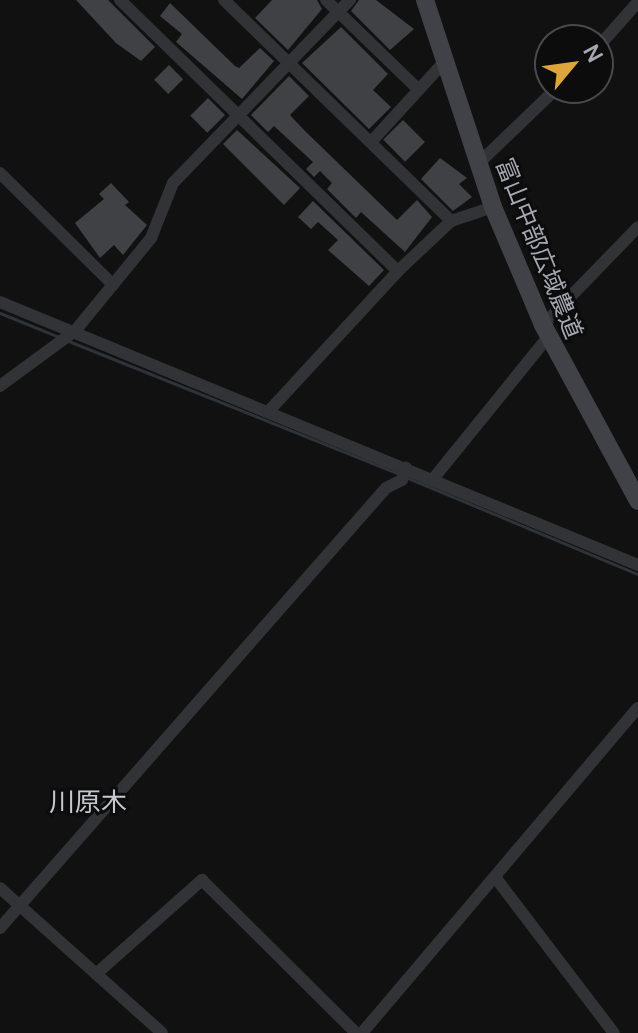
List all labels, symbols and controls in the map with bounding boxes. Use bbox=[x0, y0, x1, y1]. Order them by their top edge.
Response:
north arrow bbox=[534, 24, 614, 104]
text: N bbox=[576, 39, 610, 68]
street label: 富山中部広域農道 bbox=[491, 154, 589, 342]
district label: 川原木 bbox=[49, 786, 127, 818]

